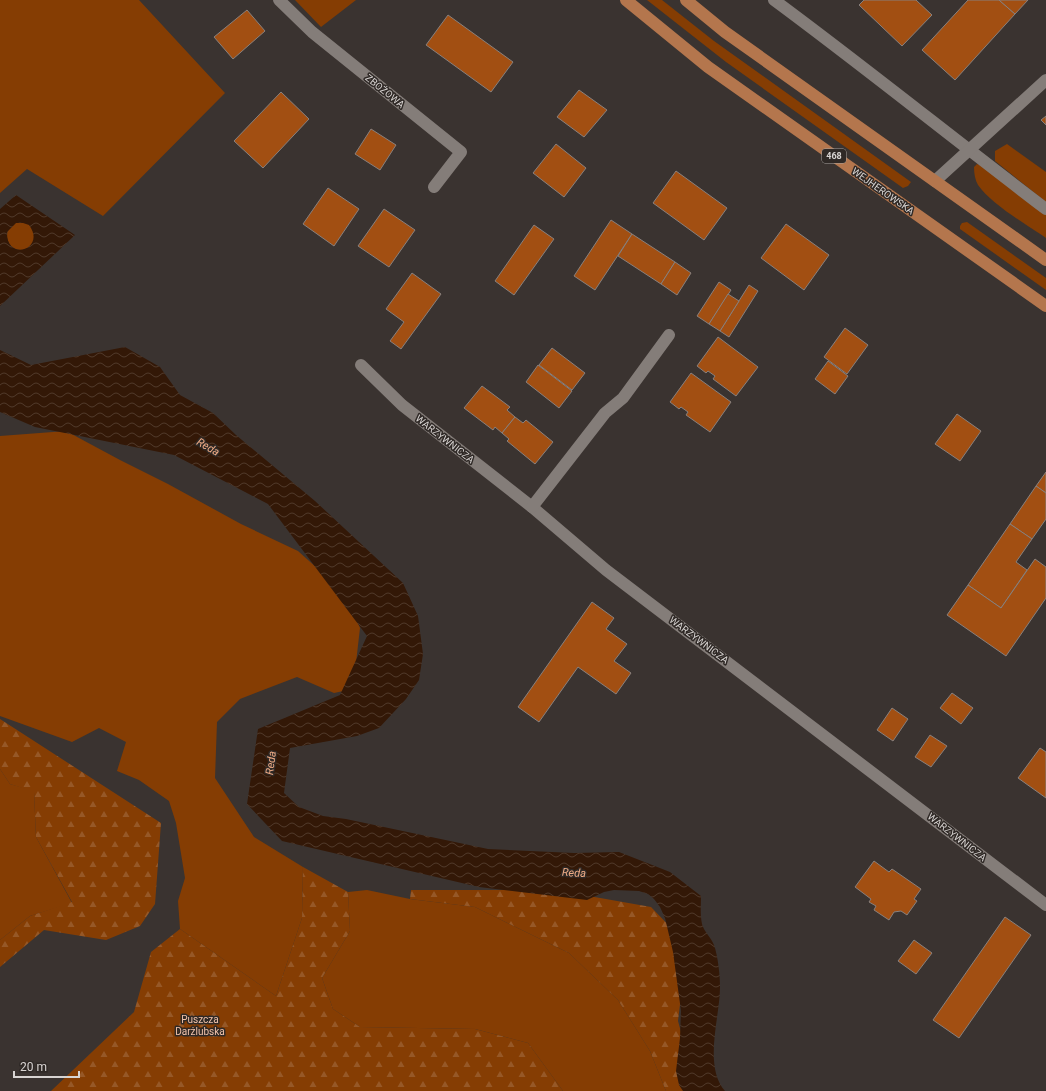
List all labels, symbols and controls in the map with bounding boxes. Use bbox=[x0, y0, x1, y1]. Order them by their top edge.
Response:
street label: ZBOŻOWA bbox=[363, 71, 408, 110]
road number: 468 bbox=[822, 149, 846, 163]
street label: WEJHEROWSKA bbox=[850, 165, 917, 217]
street label: WARZYWNICZA bbox=[414, 413, 477, 466]
water label: Reda bbox=[194, 435, 222, 459]
street label: WARZYWNICZA bbox=[667, 614, 731, 666]
water label: Reda bbox=[263, 750, 279, 776]
street label: WARZYWNICZA bbox=[926, 811, 989, 864]
water label: Reda bbox=[562, 866, 587, 880]
park label: Puszcza Darżlubska bbox=[175, 1014, 225, 1037]
scale bar bbox=[14, 1053, 79, 1079]
text: 20 m bbox=[20, 1060, 47, 1074]

